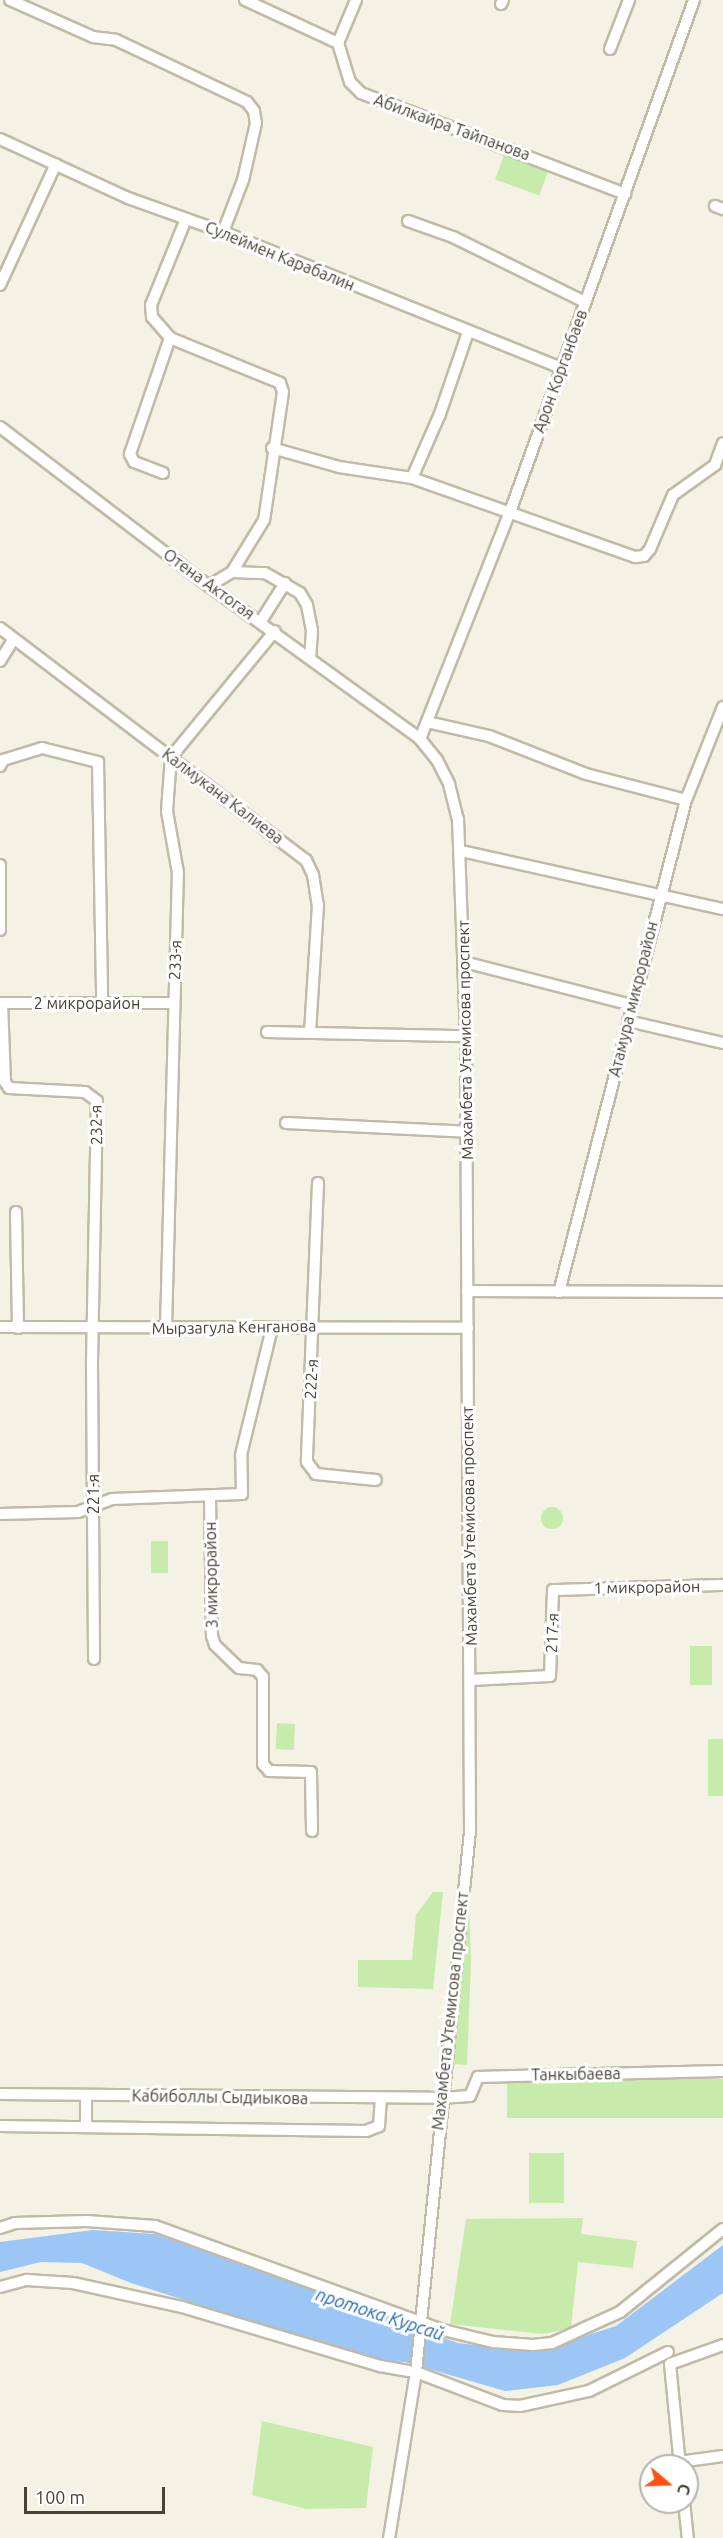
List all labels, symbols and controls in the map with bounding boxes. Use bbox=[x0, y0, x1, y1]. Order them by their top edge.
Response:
street label: Абилкайра Тайпанова bbox=[371, 90, 533, 164]
street label: Сулеймен Карабалин bbox=[202, 217, 358, 295]
street label: Арон Корганбаев bbox=[529, 307, 591, 435]
street label: Отена Актогая bbox=[160, 544, 258, 624]
street label: Калмукана Калиева bbox=[159, 744, 287, 848]
street label: Атамура микрорайон bbox=[604, 919, 662, 1079]
street label: Махамбета Утемисова проспект bbox=[453, 920, 477, 1160]
street label: 233-я bbox=[165, 940, 185, 980]
street label: 2 микрорайон bbox=[34, 993, 140, 1013]
street label: 232-я bbox=[86, 1105, 106, 1145]
street label: Мырзагула Кенганова bbox=[151, 1316, 317, 1338]
street label: 222-я bbox=[300, 1358, 322, 1400]
street label: Махамбета Утемисова проспект bbox=[457, 1406, 481, 1646]
street label: 221-я bbox=[83, 1474, 103, 1514]
street label: 3 микрорайон bbox=[200, 1522, 222, 1628]
street label: 1 микрорайон bbox=[594, 1576, 700, 1598]
street label: 217-я bbox=[542, 1613, 562, 1653]
street label: Махамбета Утемисова проспект bbox=[428, 1891, 472, 2131]
street label: Танкыбаева bbox=[531, 2064, 621, 2084]
street label: Кабиболлы Сыдиыкова bbox=[132, 2086, 308, 2108]
water label: протока Курсай bbox=[313, 2283, 447, 2345]
north arrow bbox=[639, 2454, 699, 2514]
scale bar bbox=[27, 2475, 168, 2513]
text: С bbox=[674, 2481, 694, 2497]
text: 100 m bbox=[35, 2487, 85, 2507]

